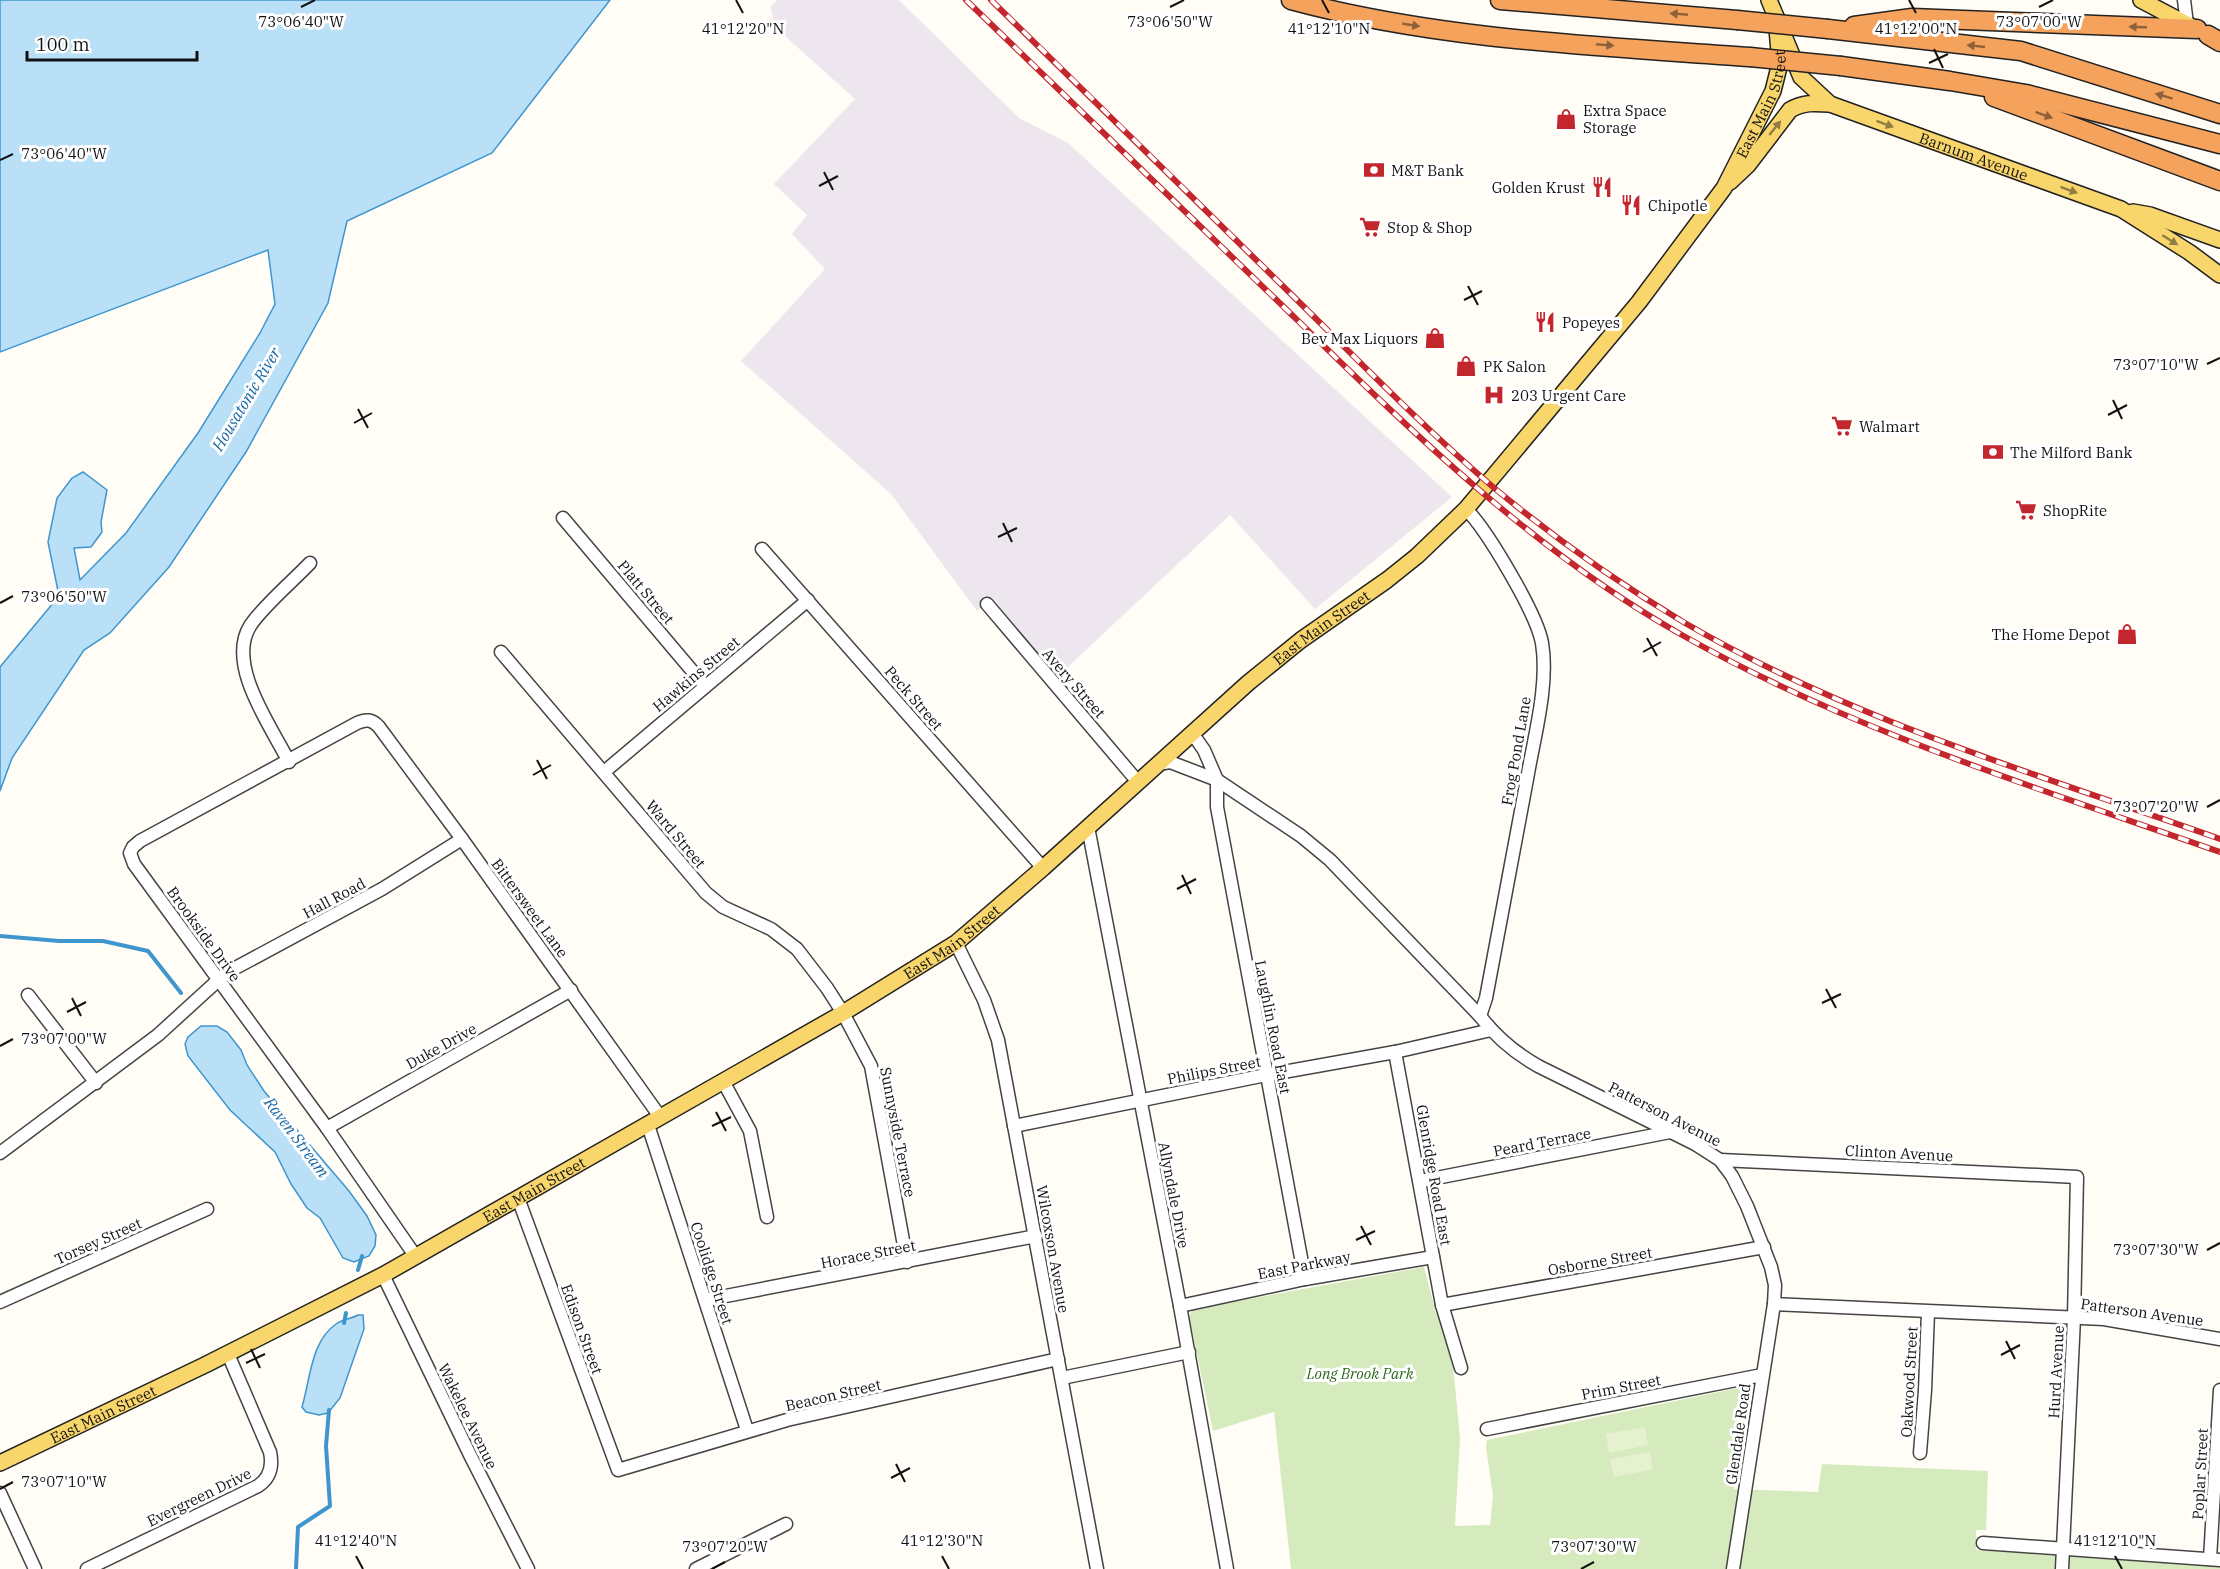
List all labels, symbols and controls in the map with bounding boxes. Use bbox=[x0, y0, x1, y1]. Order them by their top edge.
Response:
one-way arrow bbox=[1669, 9, 1688, 19]
text: 73°06'40"W bbox=[258, 12, 344, 31]
text: 73°06'50"W bbox=[1127, 12, 1213, 31]
text: 73°07'00"W bbox=[1996, 12, 2082, 31]
text: 41°12'20"N bbox=[702, 19, 784, 38]
text: 41°12'10"N bbox=[1288, 19, 1370, 38]
text: 41°12'00"N bbox=[1875, 19, 1957, 38]
one-way arrow bbox=[1401, 20, 1420, 29]
one-way arrow bbox=[2129, 22, 2148, 31]
scale bar bbox=[27, 24, 196, 62]
text: 100 m bbox=[36, 33, 90, 56]
one-way arrow bbox=[1595, 41, 1614, 50]
one-way arrow bbox=[1967, 41, 1986, 51]
street label: East Main Street bbox=[1731, 50, 1790, 161]
one-way arrow bbox=[2155, 91, 2173, 101]
place label: Extra Space Storage bbox=[1583, 101, 1667, 137]
shop icon: Extra Space Storage bbox=[1554, 107, 1578, 131]
one-way arrow bbox=[2035, 111, 2053, 121]
one-way arrow bbox=[1876, 119, 1894, 129]
one-way arrow bbox=[1768, 121, 1781, 136]
street label: Barnum Avenue bbox=[1917, 128, 2031, 184]
text: 73°06'40"W bbox=[21, 144, 107, 163]
bank icon: M&T Bank bbox=[1362, 158, 1386, 182]
place label: M&T Bank bbox=[1391, 161, 1464, 180]
restaurant icon: Golden Krust bbox=[1590, 175, 1614, 199]
place label: Golden Krust bbox=[1492, 178, 1585, 197]
one-way arrow bbox=[2060, 185, 2078, 195]
restaurant icon: Chipotle bbox=[1619, 193, 1643, 217]
place label: Chipotle bbox=[1648, 196, 1707, 215]
supermarket icon: Stop & Shop bbox=[1358, 215, 1382, 239]
place label: Stop & Shop bbox=[1387, 218, 1472, 237]
one-way arrow bbox=[2162, 235, 2178, 246]
restaurant icon: Popeyes bbox=[1533, 310, 1557, 334]
place label: Popeyes bbox=[1562, 313, 1620, 332]
shop icon: Bev Max Liquors bbox=[1423, 326, 1447, 350]
place label: Bev Max Liquors bbox=[1301, 329, 1418, 348]
water label: Housatonic River bbox=[207, 343, 285, 455]
shop icon: PK Salon bbox=[1454, 354, 1478, 378]
text: 73°07'10"W bbox=[2113, 355, 2199, 374]
place label: PK Salon bbox=[1483, 357, 1546, 376]
hospital icon: 203 Urgent Care bbox=[1482, 383, 1506, 407]
place label: 203 Urgent Care bbox=[1511, 386, 1626, 405]
supermarket icon: Walmart bbox=[1830, 414, 1854, 438]
place label: Walmart bbox=[1859, 417, 1920, 436]
bank icon: The Milford Bank bbox=[1981, 440, 2005, 464]
place label: The Milford Bank bbox=[2010, 443, 2133, 462]
supermarket icon: ShopRite bbox=[2014, 498, 2038, 522]
place label: ShopRite bbox=[2043, 501, 2107, 520]
street label: Platt Street bbox=[614, 556, 678, 628]
street label: East Main Street bbox=[1269, 586, 1373, 669]
text: 73°06'50"W bbox=[21, 587, 107, 606]
shop icon: The Home Depot bbox=[2115, 622, 2139, 646]
place label: The Home Depot bbox=[1992, 625, 2110, 644]
street label: Hawkins Street bbox=[649, 632, 743, 716]
street label: Avery Street bbox=[1038, 644, 1110, 722]
street label: Peck Street bbox=[881, 662, 947, 734]
street label: Frog Pond Lane bbox=[1497, 695, 1535, 807]
street label: Ward Street bbox=[642, 796, 710, 872]
text: 73°07'20"W bbox=[2113, 797, 2199, 816]
street label: Bittersweet Lane bbox=[488, 855, 572, 961]
street label: Hall Road bbox=[299, 874, 369, 922]
street label: Brookside Drive bbox=[163, 883, 245, 985]
street label: East Main Street bbox=[900, 900, 1004, 983]
street label: Laughlin Road East bbox=[1251, 959, 1295, 1095]
street label: Duke Drive bbox=[402, 1019, 480, 1073]
text: 73°07'00"W bbox=[21, 1029, 107, 1048]
street label: Philips Street bbox=[1166, 1052, 1262, 1088]
street label: Sunnyside Terrace bbox=[876, 1065, 920, 1199]
street label: Patterson Avenue bbox=[1605, 1077, 1725, 1151]
water label: Raven Stream bbox=[260, 1092, 334, 1182]
street label: Glenridge Road East bbox=[1412, 1103, 1456, 1247]
street label: Peard Terrace bbox=[1492, 1123, 1592, 1161]
street label: Allyndale Drive bbox=[1154, 1140, 1194, 1250]
street label: Clinton Avenue bbox=[1845, 1141, 1953, 1165]
street label: East Main Street bbox=[479, 1152, 588, 1226]
street label: Wilcoxson Avenue bbox=[1032, 1184, 1074, 1314]
street label: Torsey Street bbox=[52, 1213, 144, 1269]
street label: Coolidge Street bbox=[686, 1219, 738, 1327]
street label: Horace Street bbox=[819, 1235, 917, 1273]
text: 73°07'30"W bbox=[2113, 1240, 2199, 1259]
street label: Osborne Street bbox=[1546, 1242, 1654, 1280]
street label: East Parkway bbox=[1256, 1247, 1352, 1283]
street label: Edison Street bbox=[557, 1281, 607, 1377]
street label: Patterson Avenue bbox=[2079, 1294, 2205, 1330]
street label: Hurd Avenue bbox=[2044, 1325, 2068, 1419]
street label: Oakwood Street bbox=[1897, 1326, 1921, 1438]
street label: Wakelee Avenue bbox=[434, 1360, 502, 1472]
park label: Long Brook Park bbox=[1305, 1364, 1414, 1383]
street label: Prim Street bbox=[1580, 1370, 1662, 1404]
street label: Beacon Street bbox=[783, 1375, 883, 1415]
street label: East Main Street bbox=[47, 1380, 159, 1447]
street label: Glendale Road bbox=[1721, 1382, 1755, 1486]
street label: Poplar Street bbox=[2188, 1428, 2212, 1520]
street label: Evergreen Drive bbox=[144, 1463, 254, 1531]
text: 73°07'10"W bbox=[21, 1472, 107, 1491]
text: 41°12'40"N bbox=[315, 1531, 397, 1550]
text: 41°12'30"N bbox=[901, 1531, 983, 1550]
text: 41°12'10"N bbox=[2074, 1531, 2156, 1550]
text: 73°07'20"W bbox=[682, 1537, 768, 1556]
text: 73°07'30"W bbox=[1551, 1537, 1637, 1556]

